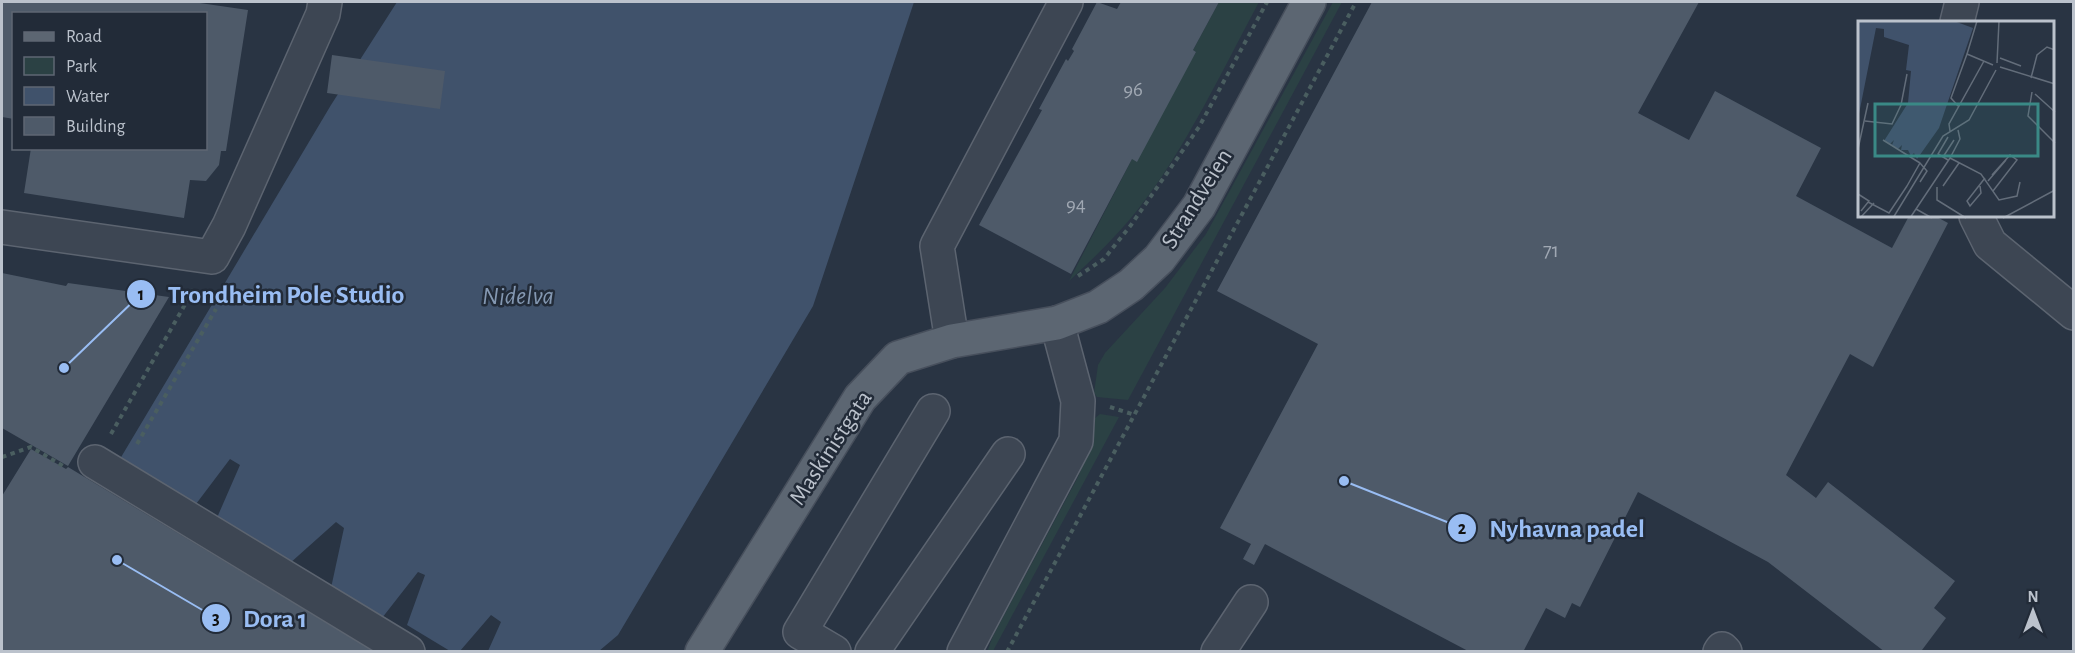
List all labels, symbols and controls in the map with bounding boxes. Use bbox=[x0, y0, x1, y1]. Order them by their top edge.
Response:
legend bbox=[12, 12, 207, 150]
inset map bbox=[1858, 21, 2054, 218]
text: Road bbox=[66, 28, 102, 46]
text: Park bbox=[66, 58, 98, 76]
house number: 96 bbox=[1123, 79, 1143, 100]
text: Water bbox=[66, 88, 109, 106]
text: Building bbox=[66, 118, 126, 136]
street label: Strandveien bbox=[1157, 145, 1237, 253]
house number: 94 bbox=[1066, 194, 1086, 215]
house number: 71 bbox=[1543, 240, 1559, 261]
callout: Trondheim Pole Studio bbox=[126, 272, 417, 316]
text: Trondheim Pole Studio bbox=[168, 282, 404, 308]
water label: Nidelva bbox=[482, 283, 554, 309]
text: 1 bbox=[138, 286, 144, 304]
street label: Maskinistgata bbox=[785, 387, 877, 509]
callout: Nyhavna padel bbox=[1447, 506, 1656, 550]
text: Nyhavna padel bbox=[1489, 516, 1645, 542]
text: 2 bbox=[1458, 520, 1467, 538]
north arrow bbox=[2003, 581, 2063, 641]
text: N bbox=[2027, 589, 2039, 605]
callout: Dora 1 bbox=[201, 596, 319, 640]
text: Dora 1 bbox=[243, 606, 307, 632]
text: 3 bbox=[212, 610, 220, 628]

